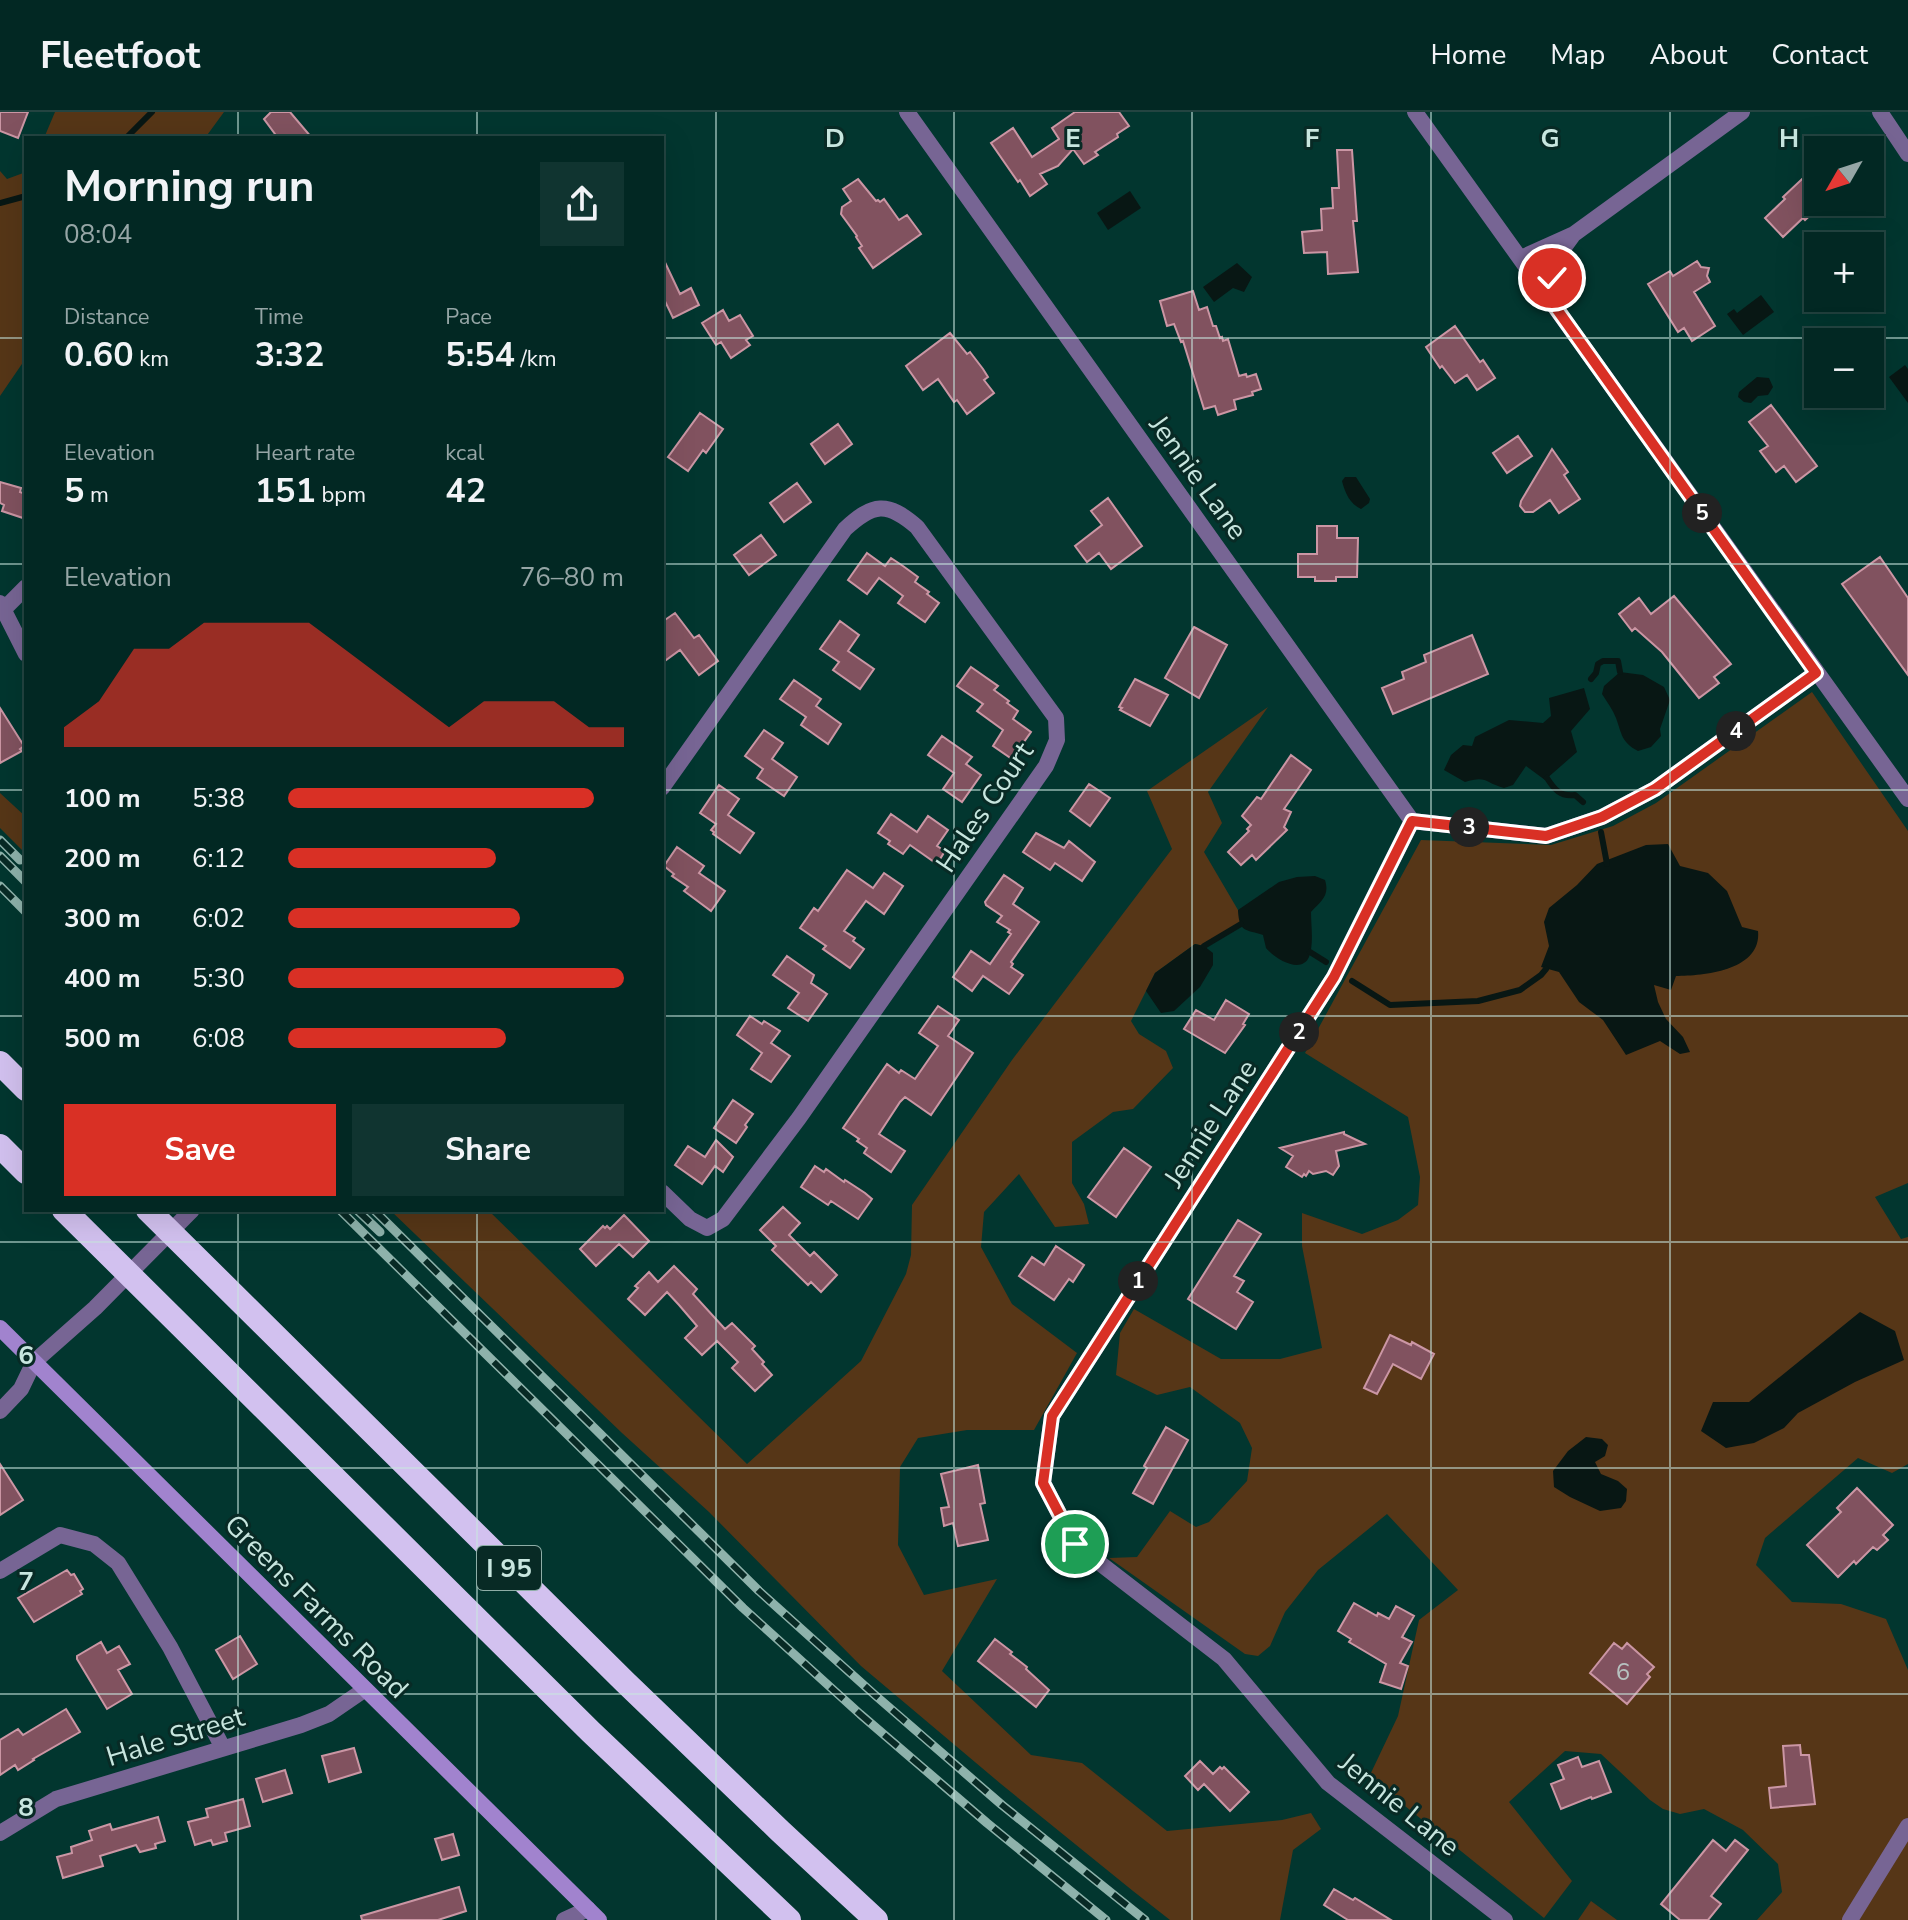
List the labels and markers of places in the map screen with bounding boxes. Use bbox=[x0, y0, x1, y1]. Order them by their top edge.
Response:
pin bbox=[1518, 244, 1586, 312]
pin: 5 bbox=[1682, 493, 1722, 533]
pin: 4 bbox=[1716, 711, 1756, 751]
pin: 3 bbox=[1449, 807, 1489, 847]
pin: 2 bbox=[1279, 1012, 1319, 1052]
pin: 1 bbox=[1118, 1261, 1158, 1301]
pin bbox=[1041, 1510, 1109, 1578]

